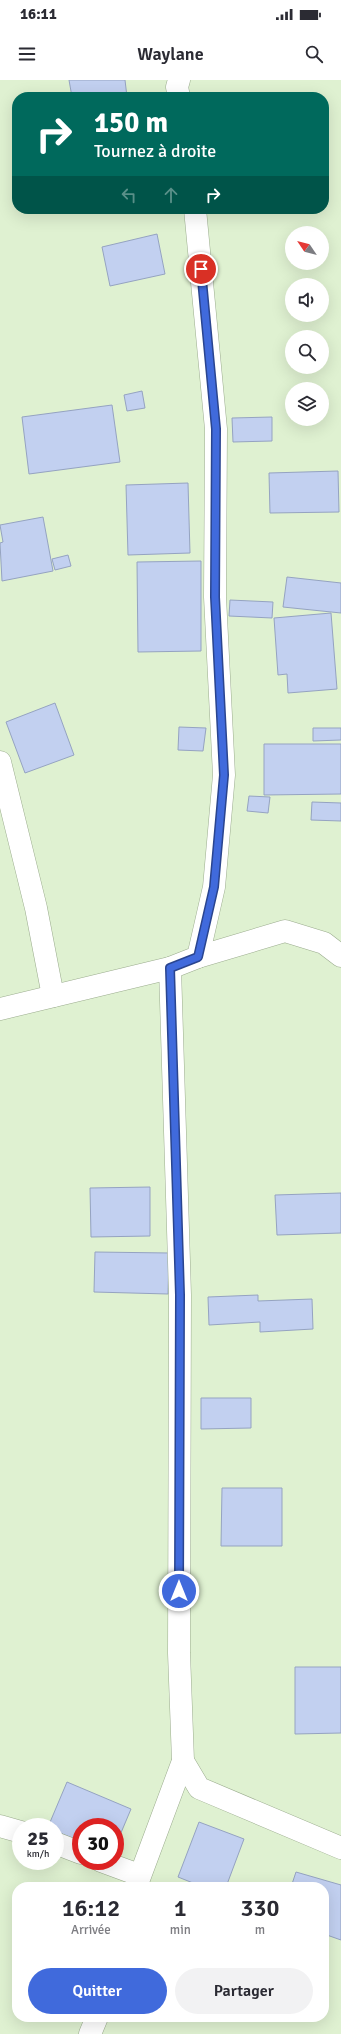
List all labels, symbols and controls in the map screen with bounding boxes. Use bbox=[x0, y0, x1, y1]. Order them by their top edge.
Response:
text: 16:11 bbox=[20, 5, 57, 23]
icon: menu bbox=[16, 43, 38, 65]
text: Waylane bbox=[137, 43, 204, 65]
icon: search bbox=[303, 43, 325, 65]
text: 150 m bbox=[94, 106, 168, 140]
icon: right bbox=[28, 108, 80, 160]
text: Tournez à droite bbox=[94, 140, 216, 162]
icon: left bbox=[118, 184, 140, 206]
icon: ahead bbox=[160, 184, 182, 206]
icon: right bbox=[202, 184, 224, 206]
north arrow bbox=[285, 226, 329, 270]
map controls bbox=[285, 226, 329, 426]
pin bbox=[184, 252, 218, 286]
icon: arrive bbox=[190, 258, 212, 280]
button: sound bbox=[285, 278, 329, 322]
button: search bbox=[285, 330, 329, 374]
button: layers bbox=[285, 382, 329, 426]
position arrow bbox=[158, 1570, 200, 1612]
speed limit sign: 30 bbox=[72, 1818, 124, 1870]
text: 25 bbox=[27, 1826, 49, 1851]
text: km/h bbox=[27, 1848, 49, 1860]
text: 16:12 bbox=[62, 1893, 120, 1923]
text: 1 bbox=[174, 1893, 187, 1923]
text: 330 bbox=[240, 1893, 279, 1923]
text: Arrivée bbox=[71, 1922, 111, 1938]
text: min bbox=[170, 1922, 191, 1938]
text: m bbox=[255, 1922, 265, 1938]
button: Quitter bbox=[28, 1968, 167, 2014]
button: Partager bbox=[175, 1968, 313, 2014]

